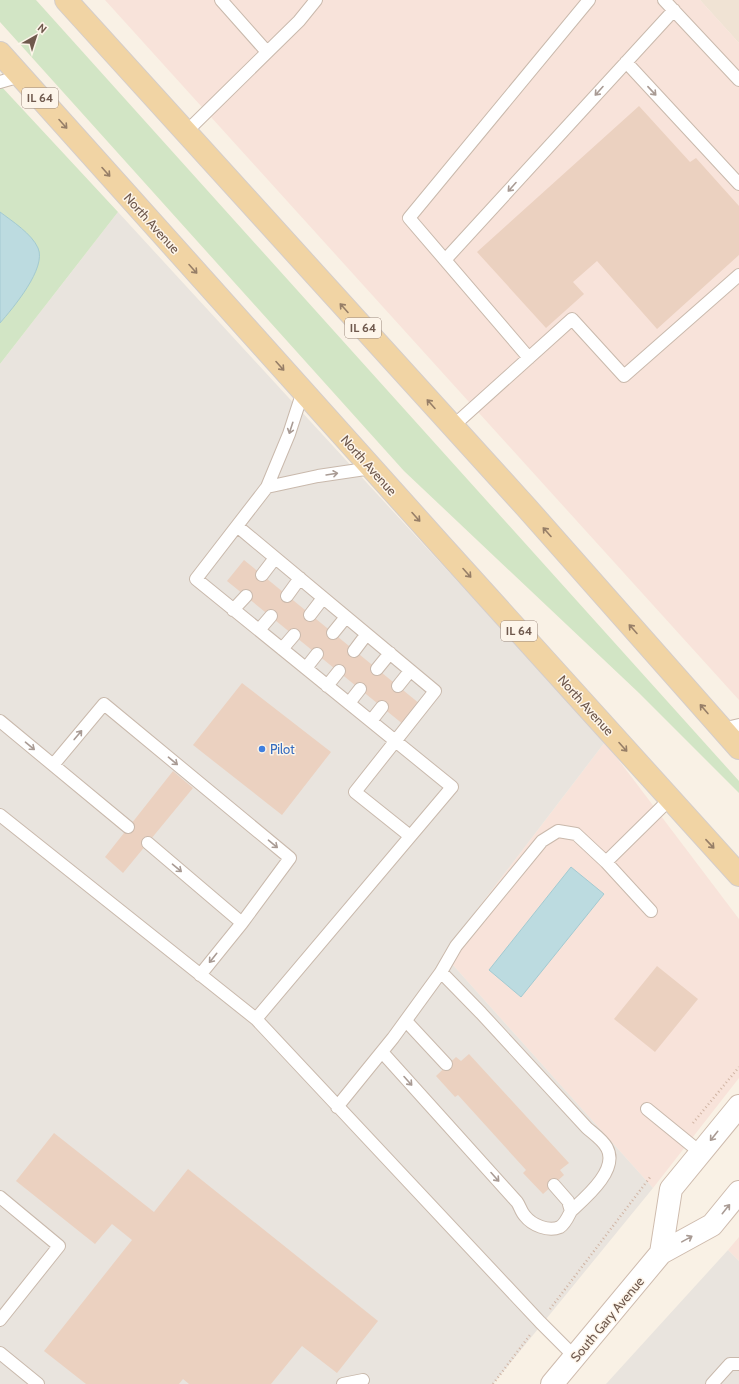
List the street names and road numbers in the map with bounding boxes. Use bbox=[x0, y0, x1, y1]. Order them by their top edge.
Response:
road number: IL 64 bbox=[22, 88, 58, 108]
street label: North Avenue bbox=[121, 189, 184, 257]
road number: IL 64 bbox=[345, 318, 381, 338]
street label: North Avenue bbox=[338, 431, 401, 499]
road number: IL 64 bbox=[501, 621, 537, 641]
street label: North Avenue bbox=[555, 671, 618, 739]
street label: South Gary Avenue bbox=[567, 1273, 647, 1365]

